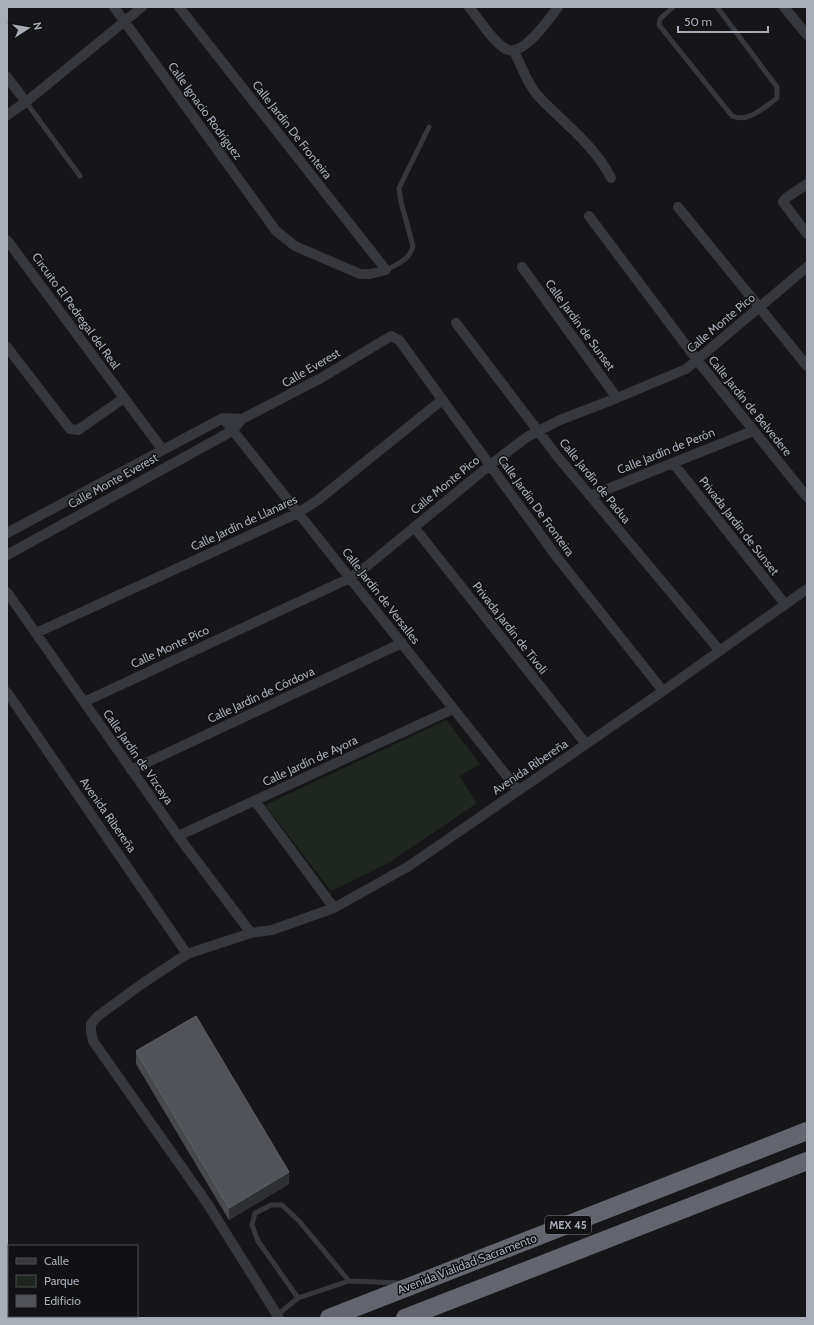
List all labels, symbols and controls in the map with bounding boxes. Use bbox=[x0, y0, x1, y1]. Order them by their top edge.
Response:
north arrow bbox=[8, 8, 48, 48]
scale bar bbox=[678, 8, 768, 34]
text: 50 m bbox=[684, 14, 712, 29]
text: N bbox=[30, 21, 45, 31]
street label: Calle Ignacio Rodríguez bbox=[165, 59, 246, 163]
street label: Calle Jardín De Fronteira bbox=[249, 77, 336, 182]
street label: Circuito El Pedregal del Real bbox=[29, 250, 124, 372]
street label: Calle Jardín de Sunset bbox=[542, 276, 619, 373]
street label: Calle Monte Pico bbox=[683, 289, 758, 356]
street label: Calle Everest bbox=[279, 345, 343, 390]
street label: Calle Jardín de Belvedere bbox=[705, 353, 795, 459]
street label: Calle Jardín de Perón bbox=[615, 424, 717, 477]
street label: Calle Jardín de Padua bbox=[556, 435, 634, 526]
street label: Calle Monte Everest bbox=[65, 450, 160, 511]
street label: Calle Monte Pico bbox=[407, 452, 483, 517]
street label: Calle Jardín De Fronteira bbox=[495, 452, 578, 559]
street label: Privada Jardín de Sunset bbox=[696, 473, 783, 578]
street label: Calle Jardín de Llanares bbox=[188, 491, 299, 554]
street label: Calle Jardín de Versalles bbox=[339, 545, 424, 647]
street label: Privada Jardín de Tívoli bbox=[470, 579, 551, 677]
street label: Calle Monte Pico bbox=[128, 622, 212, 671]
street label: Calle Jardín de Córdova bbox=[205, 663, 317, 726]
street label: Calle Jardín de Vizcaya bbox=[100, 706, 177, 807]
street label: Calle Jardín de Ayora bbox=[260, 732, 360, 789]
street label: Avenida Ribereña bbox=[489, 736, 571, 797]
street label: Avenida Ribereña bbox=[77, 774, 140, 855]
road number: MEX 45 bbox=[545, 1216, 591, 1234]
street label: Avenida Vialidad Sacramento bbox=[395, 1230, 539, 1297]
legend bbox=[8, 1245, 138, 1317]
text: Calle bbox=[44, 1253, 69, 1268]
text: Parque bbox=[44, 1273, 79, 1288]
text: Edificio bbox=[44, 1293, 81, 1308]

